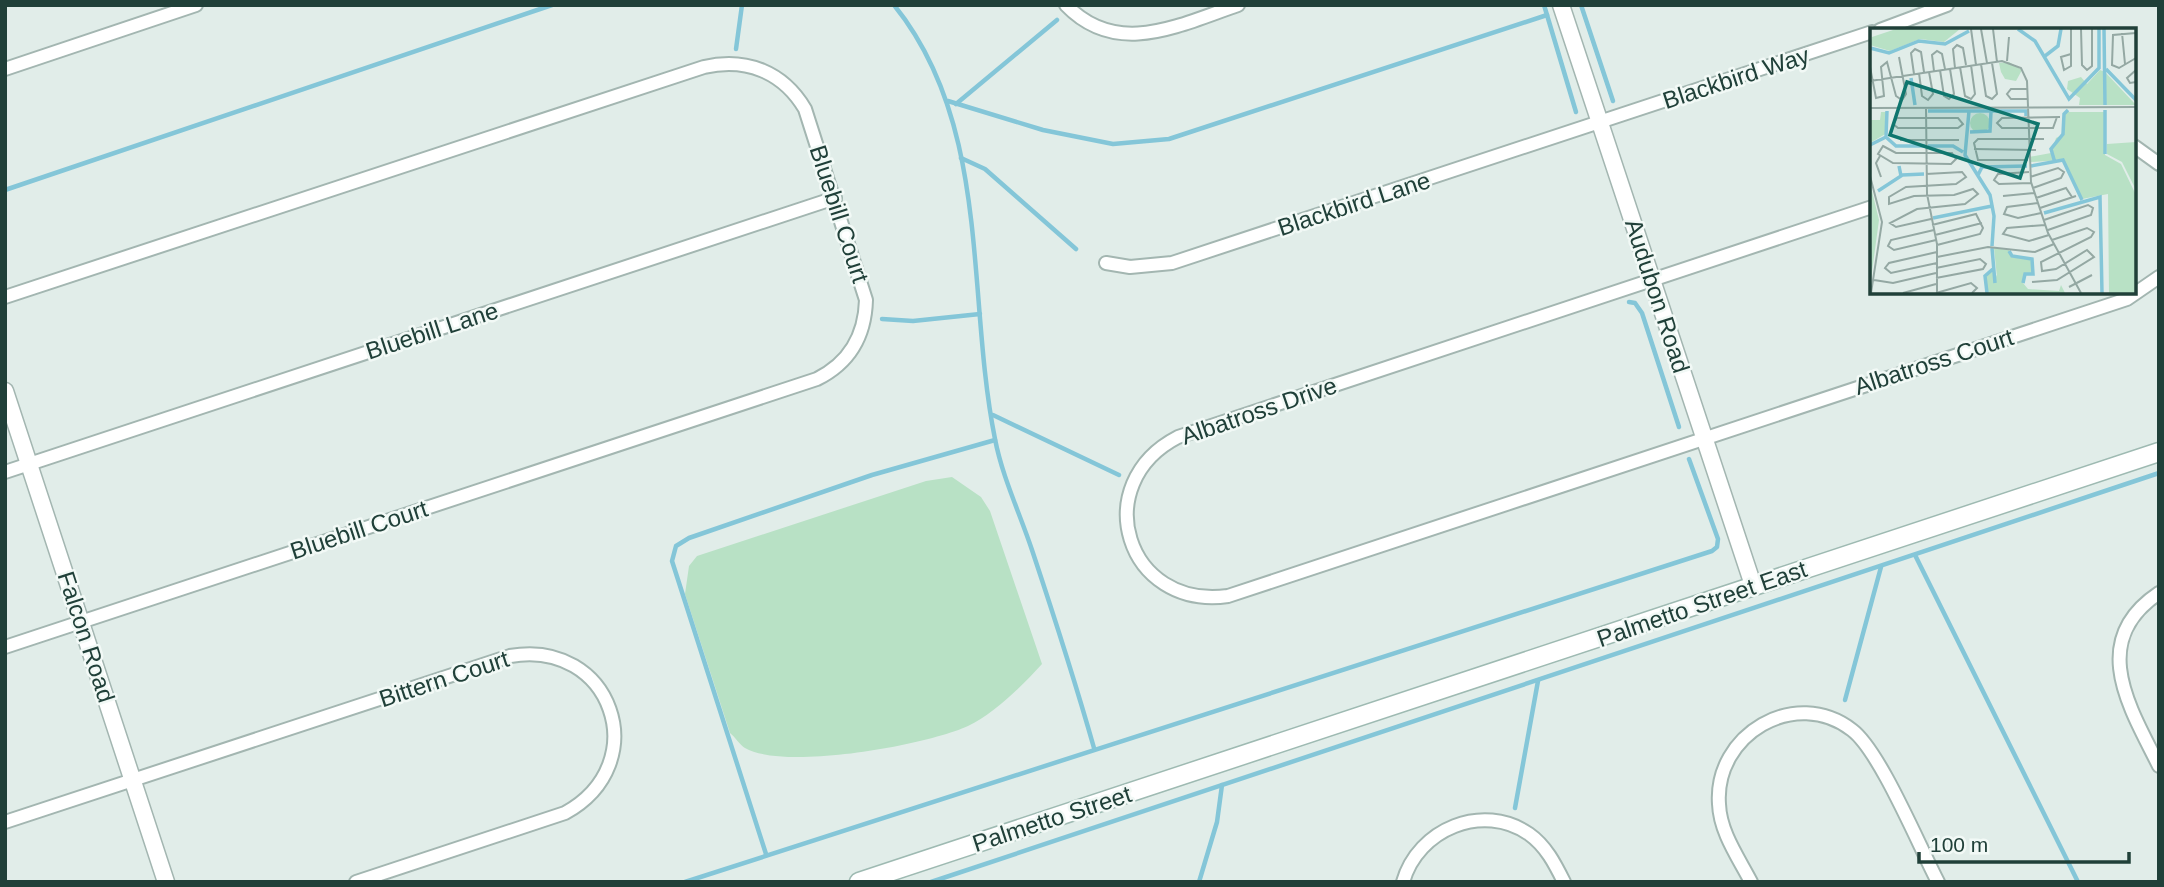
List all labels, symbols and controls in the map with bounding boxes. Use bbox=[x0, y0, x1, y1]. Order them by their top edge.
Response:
inset map bbox=[1870, 28, 2136, 294]
street label: Blackbird Way bbox=[1659, 41, 1813, 114]
street label: Bluebill Court bbox=[805, 142, 874, 286]
street label: Blackbird Lane bbox=[1274, 166, 1434, 241]
street label: Audubon Road bbox=[1620, 216, 1695, 376]
street label: Bluebill Lane bbox=[362, 296, 501, 365]
street label: Albatross Court bbox=[1851, 323, 2017, 400]
street label: Albatross Drive bbox=[1178, 371, 1340, 450]
street label: Bluebill Court bbox=[287, 495, 431, 564]
street label: Palmetto Street East bbox=[1593, 555, 1811, 652]
street label: Falcon Road bbox=[53, 568, 120, 706]
street label: Bittern Court bbox=[376, 645, 512, 712]
street label: Palmetto Street bbox=[969, 780, 1135, 857]
scale bar bbox=[1919, 820, 2129, 864]
text: 100 m bbox=[1930, 833, 1988, 856]

